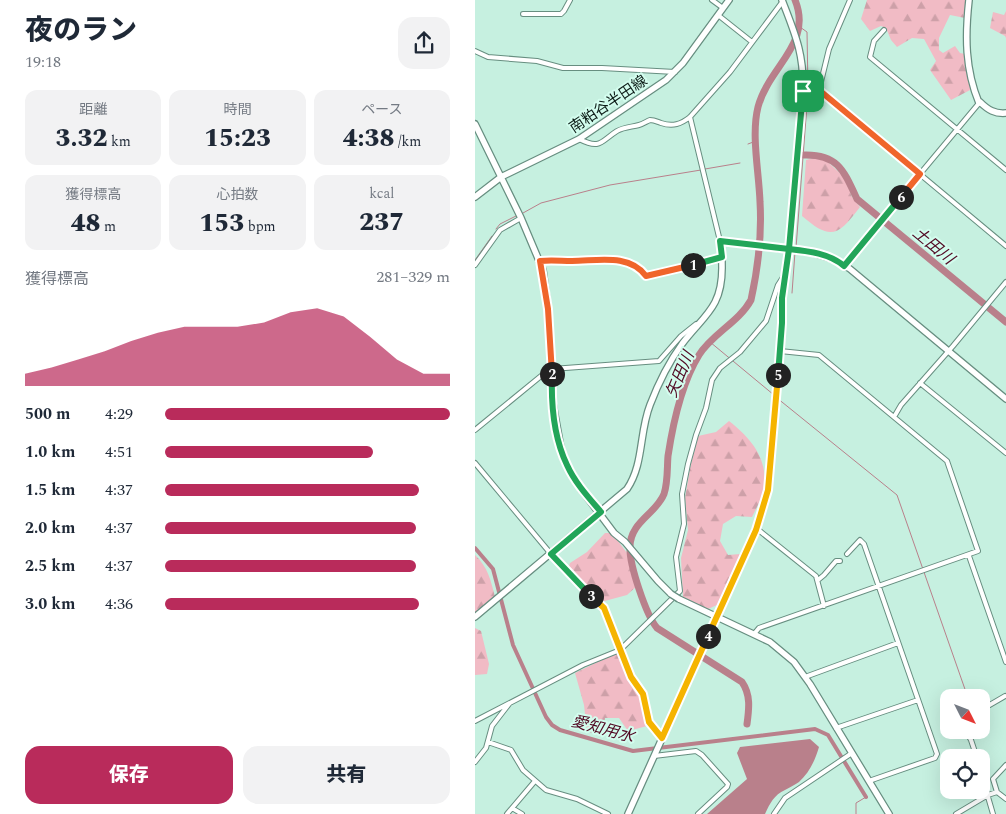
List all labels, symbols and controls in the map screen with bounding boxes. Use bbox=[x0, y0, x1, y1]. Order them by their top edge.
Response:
text: 夜のラン bbox=[25, 9, 137, 52]
button: share bbox=[398, 17, 450, 69]
text: 19:18 bbox=[25, 50, 61, 74]
street label: 南粕谷半田線 bbox=[565, 70, 652, 139]
pin bbox=[782, 70, 824, 112]
icon: arrive bbox=[789, 77, 817, 105]
text: 距離 bbox=[79, 99, 107, 120]
text: 時間 bbox=[223, 99, 251, 120]
text: ペース bbox=[361, 99, 402, 120]
text: 3.32 bbox=[55, 120, 107, 158]
text: 15:23 bbox=[204, 120, 271, 158]
text: 4:38 bbox=[342, 120, 394, 158]
text: km bbox=[107, 131, 131, 152]
text: /km bbox=[394, 131, 421, 152]
text: kcal bbox=[369, 183, 394, 204]
text: 獲得標高 bbox=[65, 184, 121, 205]
text: 心拍数 bbox=[216, 184, 258, 205]
pin: 6 bbox=[889, 184, 913, 210]
text: 6 bbox=[898, 187, 905, 208]
text: 237 bbox=[359, 204, 404, 242]
text: 48 bbox=[70, 205, 100, 243]
text: 153 bbox=[199, 205, 244, 243]
text: m bbox=[100, 216, 116, 237]
text: bpm bbox=[244, 216, 276, 237]
water label: 土田川 bbox=[907, 221, 961, 272]
pin: 1 bbox=[681, 252, 705, 278]
text: 1 bbox=[690, 255, 697, 276]
text: 281–329 m bbox=[376, 265, 450, 289]
text: 獲得標高 bbox=[25, 267, 89, 291]
water label: 矢田川 bbox=[659, 346, 701, 401]
pin: 2 bbox=[539, 362, 565, 386]
pin: 5 bbox=[765, 362, 791, 388]
text: 2 bbox=[549, 364, 556, 385]
text: 5 bbox=[775, 365, 782, 386]
text: 500 m bbox=[25, 402, 70, 426]
text: 4:29 bbox=[105, 402, 133, 426]
text: 1.0 km bbox=[25, 440, 75, 464]
text: 4:51 bbox=[105, 440, 133, 464]
text: 1.5 km bbox=[25, 478, 75, 502]
text: 4:37 bbox=[105, 478, 133, 502]
text: 2.0 km bbox=[25, 516, 75, 540]
text: 4:37 bbox=[105, 516, 133, 540]
text: 2.5 km bbox=[25, 554, 75, 578]
text: 4:37 bbox=[105, 554, 133, 578]
pin: 3 bbox=[579, 584, 603, 608]
text: 3 bbox=[588, 586, 595, 607]
text: 3.0 km bbox=[25, 592, 75, 616]
text: 4:36 bbox=[105, 592, 133, 616]
pin: 4 bbox=[695, 624, 721, 648]
text: 4 bbox=[705, 626, 712, 647]
north arrow bbox=[940, 689, 990, 739]
map controls bbox=[940, 689, 990, 799]
water label: 愛知用水 bbox=[569, 709, 639, 749]
button: 保存 bbox=[25, 746, 233, 804]
button: 共有 bbox=[243, 746, 450, 804]
button: locate bbox=[940, 749, 990, 799]

